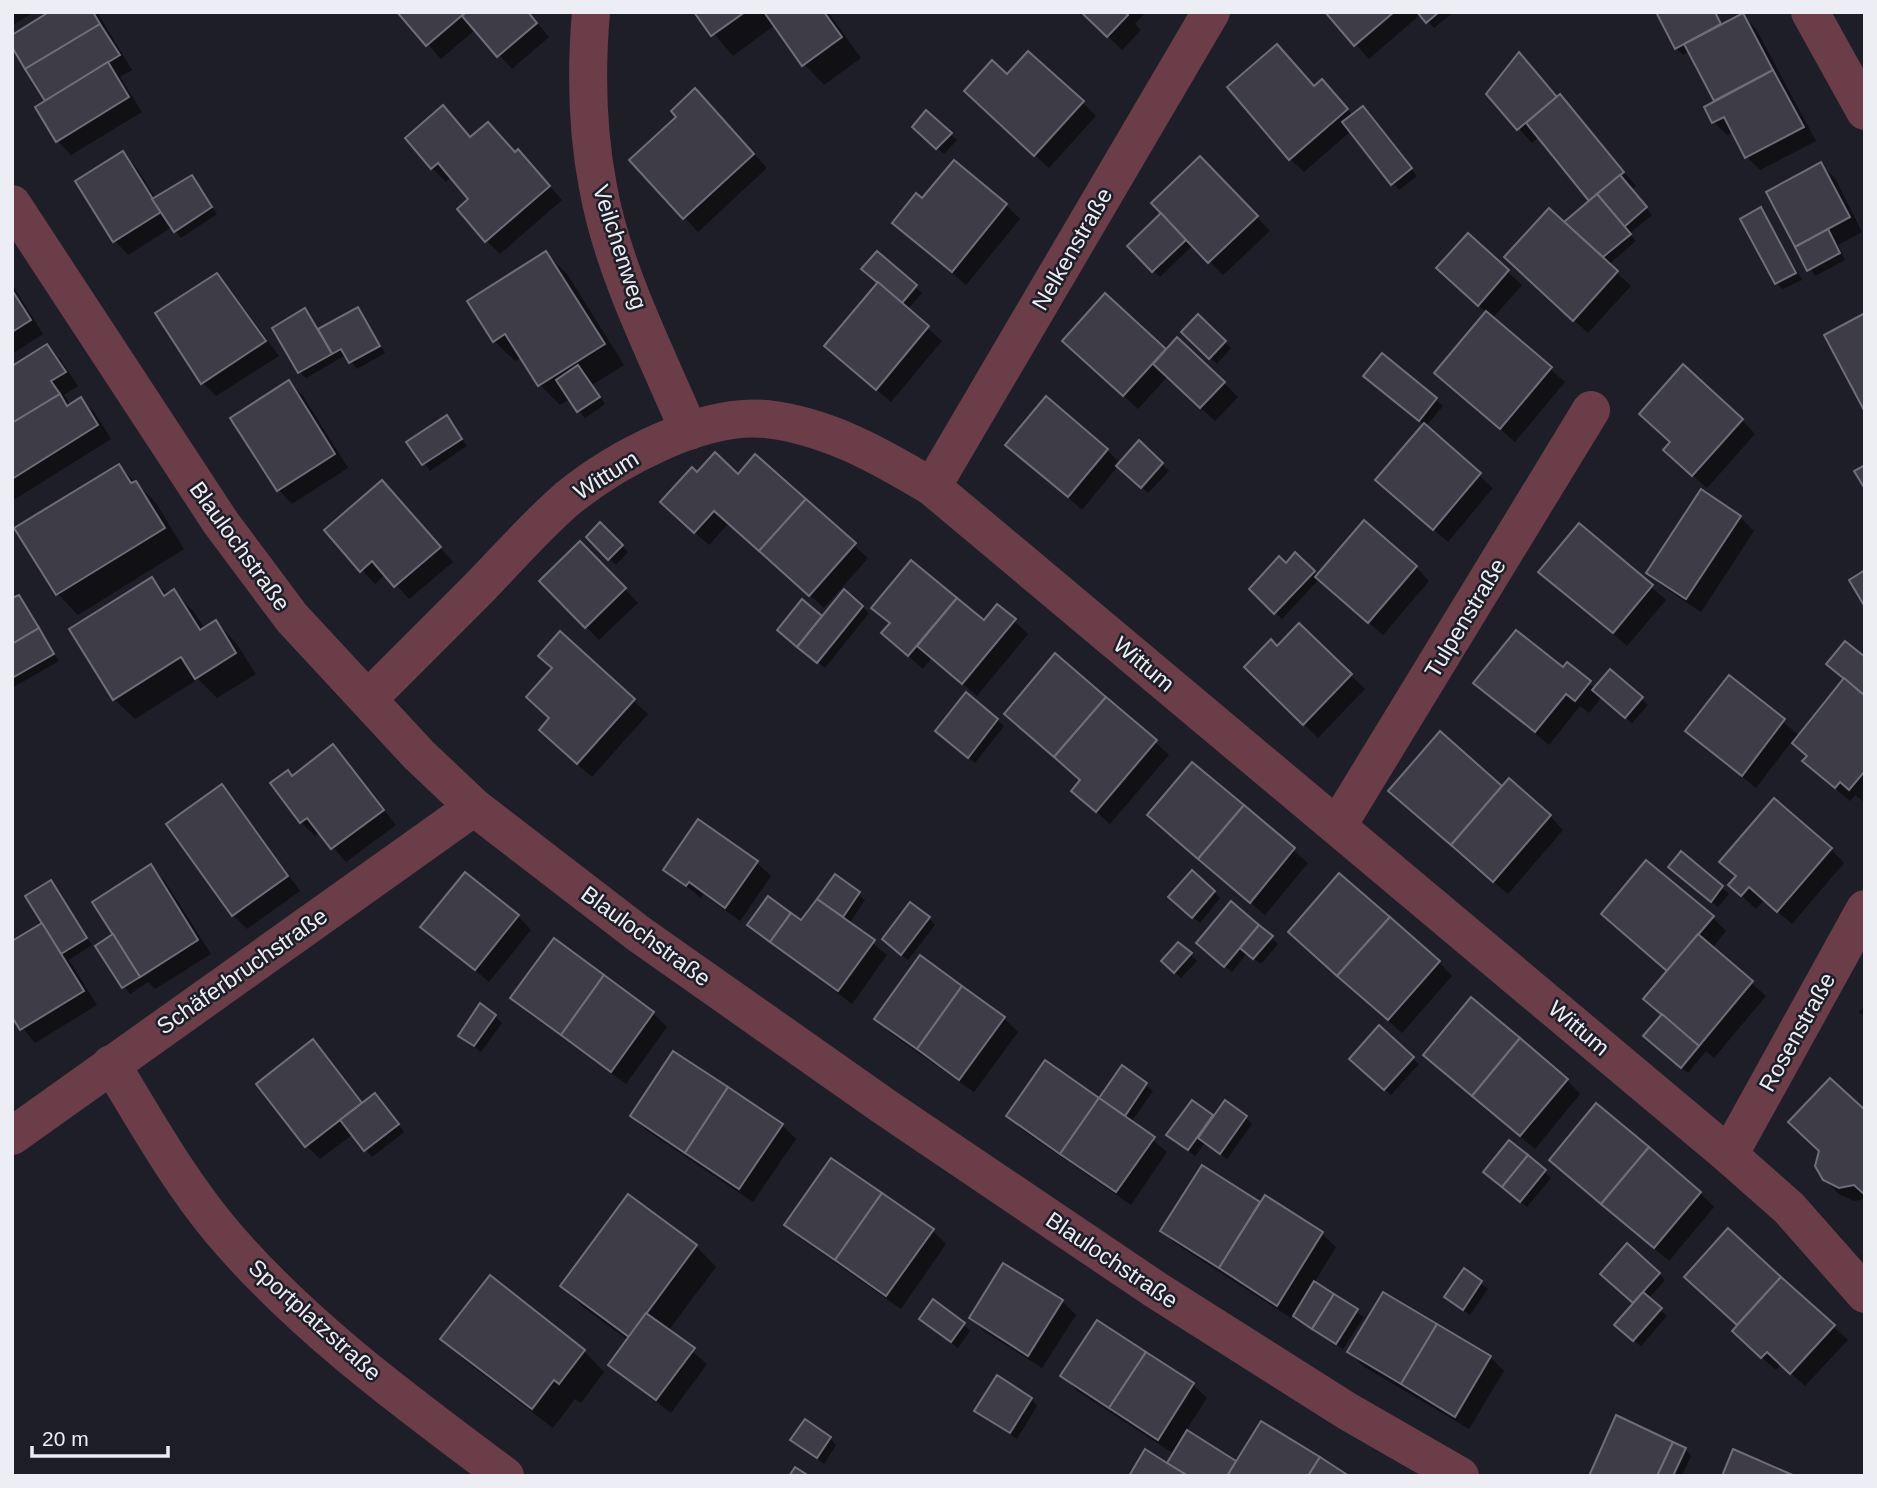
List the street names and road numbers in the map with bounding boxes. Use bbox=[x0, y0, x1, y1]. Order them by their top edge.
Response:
street label: Veilchenweg bbox=[588, 182, 652, 312]
street label: Nelkenstraße bbox=[1027, 183, 1117, 315]
street label: Wittum bbox=[569, 445, 643, 505]
street label: Blaulochstraße bbox=[184, 476, 296, 616]
street label: Tulpenstraße bbox=[1419, 554, 1511, 682]
street label: Wittum bbox=[1108, 631, 1180, 697]
street label: Blaulochstraße bbox=[576, 880, 716, 992]
street label: Schäferbruchstraße bbox=[152, 902, 332, 1040]
street label: Rosenstraße bbox=[1754, 968, 1840, 1096]
street label: Wittum bbox=[1543, 995, 1615, 1061]
street label: Blaulochstraße bbox=[1041, 1206, 1183, 1314]
street label: Sportplatzstraße bbox=[244, 1254, 386, 1386]

